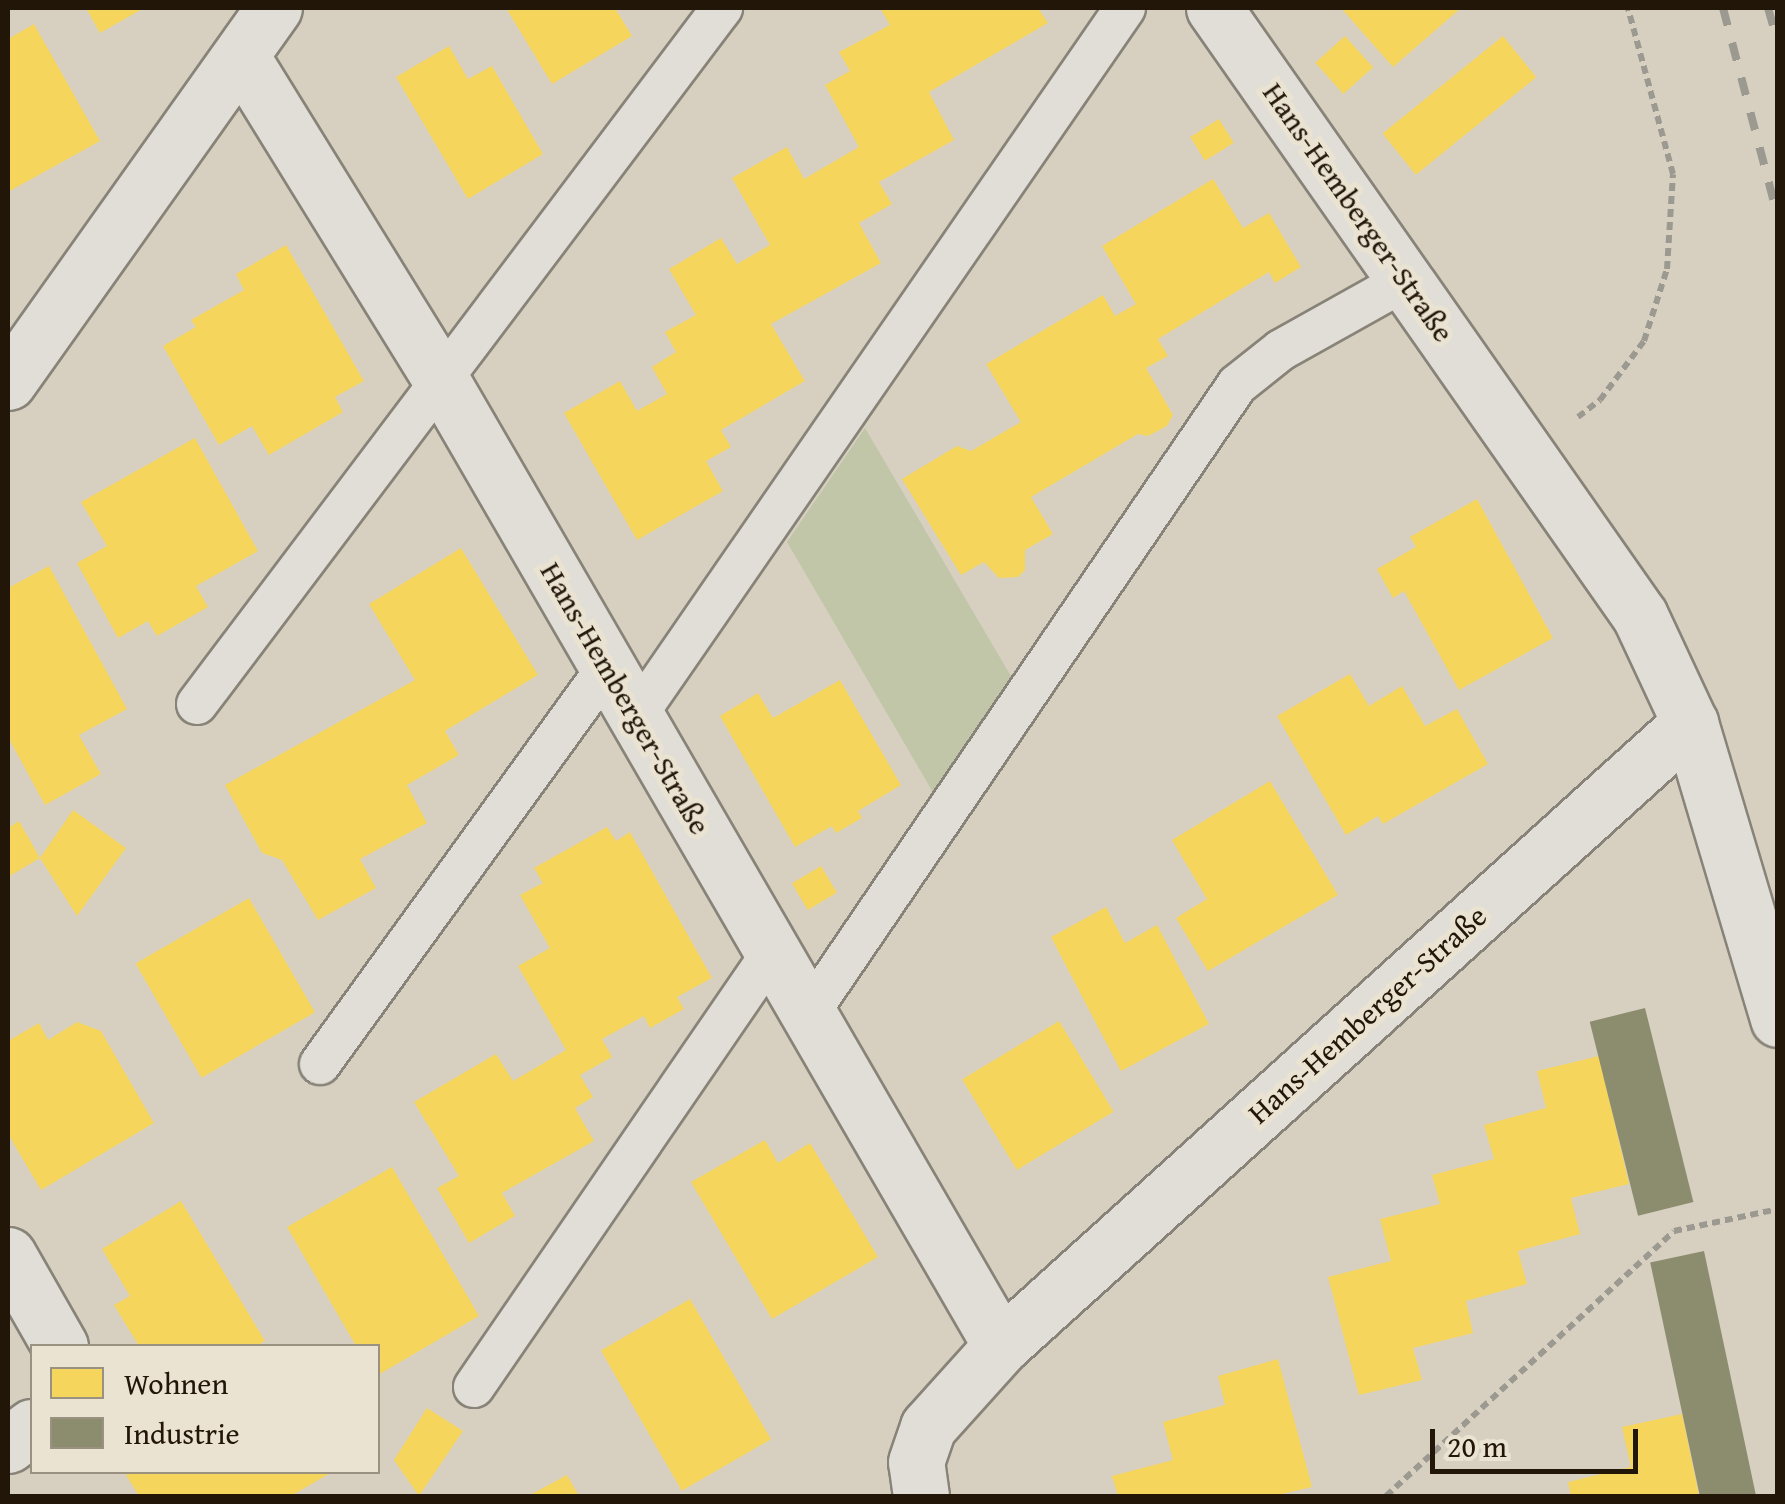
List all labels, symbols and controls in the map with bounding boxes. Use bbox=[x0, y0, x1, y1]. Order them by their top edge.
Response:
street label: Hans-Hemberger-Straße bbox=[1256, 75, 1462, 349]
street label: Hans-Hemberger-Straße bbox=[533, 555, 719, 841]
street label: Hans-Hemberger-Straße bbox=[1240, 897, 1494, 1131]
legend bbox=[30, 1344, 380, 1474]
text: Wohnen bbox=[124, 1361, 228, 1405]
scale bar bbox=[1435, 1409, 1642, 1471]
text: Industrie bbox=[124, 1411, 240, 1455]
text: 20 m bbox=[1447, 1424, 1507, 1468]

